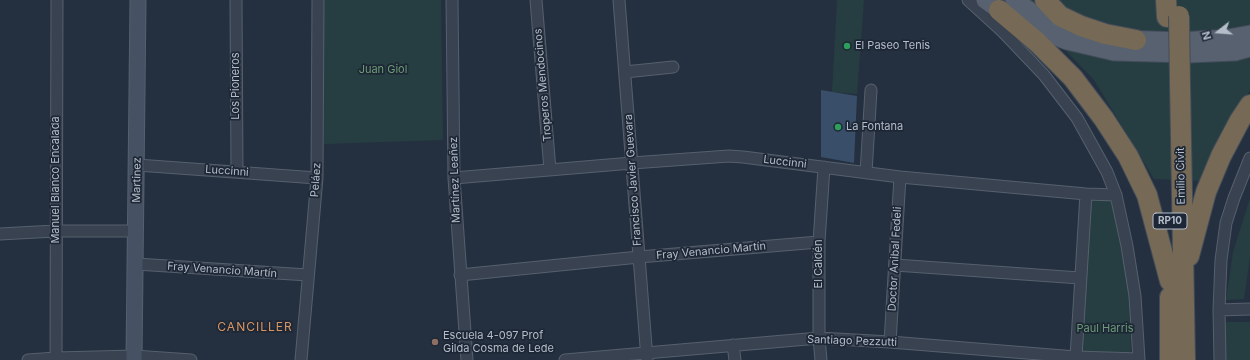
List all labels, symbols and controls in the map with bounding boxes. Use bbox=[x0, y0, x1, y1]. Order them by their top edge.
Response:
north arrow bbox=[1198, 12, 1238, 52]
street label: Troperos Mendocinos bbox=[531, 28, 555, 142]
text: N bbox=[1199, 29, 1214, 42]
place label: El Paseo Tenis bbox=[855, 39, 930, 53]
marker: El Paseo Tenis bbox=[842, 41, 852, 51]
street label: Los Pioneros bbox=[229, 52, 243, 120]
park label: Juan Giol bbox=[359, 63, 407, 77]
street label: Francisco Javier Guevara bbox=[622, 114, 644, 246]
street label: Manuel Blanco Encalada bbox=[49, 116, 63, 244]
place label: La Fontana bbox=[846, 120, 903, 134]
marker: La Fontana bbox=[833, 122, 843, 132]
street label: Martínez Leañez bbox=[447, 137, 463, 223]
street label: Emilio Civit bbox=[1174, 147, 1188, 205]
street label: Luccinni bbox=[763, 153, 807, 171]
street label: Martinez bbox=[130, 157, 144, 203]
street label: Peláez bbox=[308, 162, 324, 198]
street label: Luccinni bbox=[205, 163, 249, 179]
street label: Doctor Anibal Fedeli bbox=[886, 206, 904, 312]
road number: RP10 bbox=[1153, 213, 1187, 229]
street label: Fray Venancio Martín bbox=[656, 240, 766, 262]
street label: El Caldén bbox=[812, 240, 826, 288]
street label: Fray Venancio Martín bbox=[167, 260, 277, 280]
district label: CANCILLER bbox=[217, 320, 293, 334]
park label: Paul Harris bbox=[1077, 322, 1133, 336]
place label: Escuela 4-097 Prof Gilda Cosma de Lede bbox=[443, 329, 554, 355]
street label: Santiago Pezzutti bbox=[807, 333, 897, 349]
marker: Escuela 4-097 Prof Gilda Cosma de Lede bbox=[430, 337, 440, 347]

